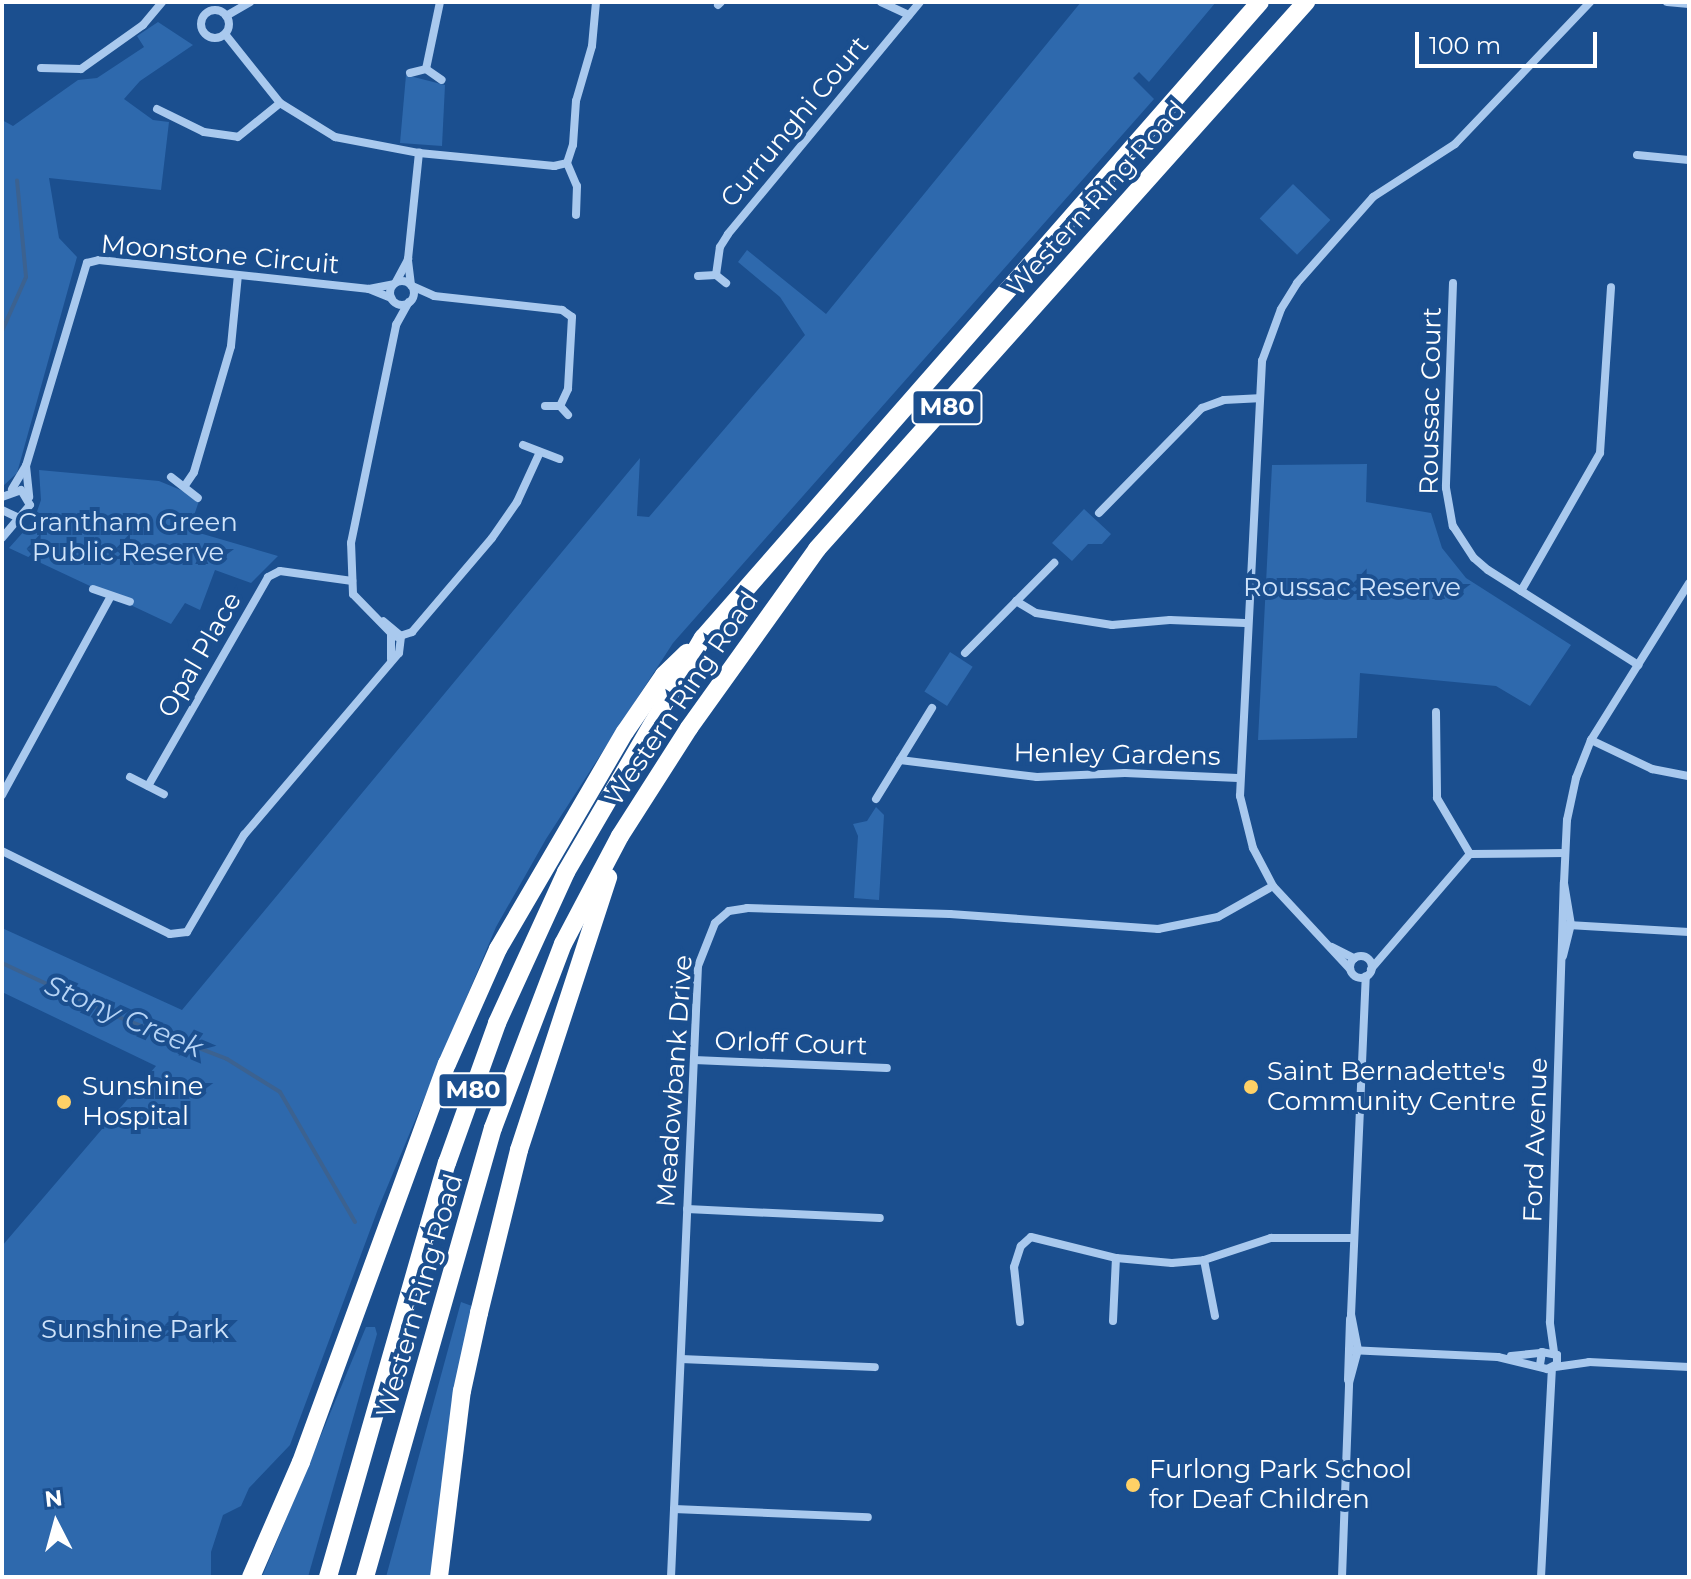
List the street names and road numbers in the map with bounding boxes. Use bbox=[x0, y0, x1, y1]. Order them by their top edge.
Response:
street label: Currunghi Court bbox=[714, 30, 876, 214]
street label: Western Ring Road bbox=[1001, 95, 1193, 303]
street label: Moonstone Circuit bbox=[100, 229, 340, 281]
street label: Roussac Court bbox=[1414, 307, 1448, 495]
road number: M80 bbox=[911, 387, 983, 427]
street label: Western Ring Road bbox=[599, 586, 765, 812]
street label: Opal Place bbox=[152, 587, 248, 723]
street label: Henley Gardens bbox=[1013, 738, 1221, 772]
street label: Meadowbank Drive bbox=[651, 954, 699, 1208]
street label: Orloff Court bbox=[714, 1026, 868, 1062]
street label: Ford Avenue bbox=[1518, 1057, 1554, 1223]
road number: M80 bbox=[437, 1070, 509, 1110]
street label: Western Ring Road bbox=[370, 1170, 470, 1422]

